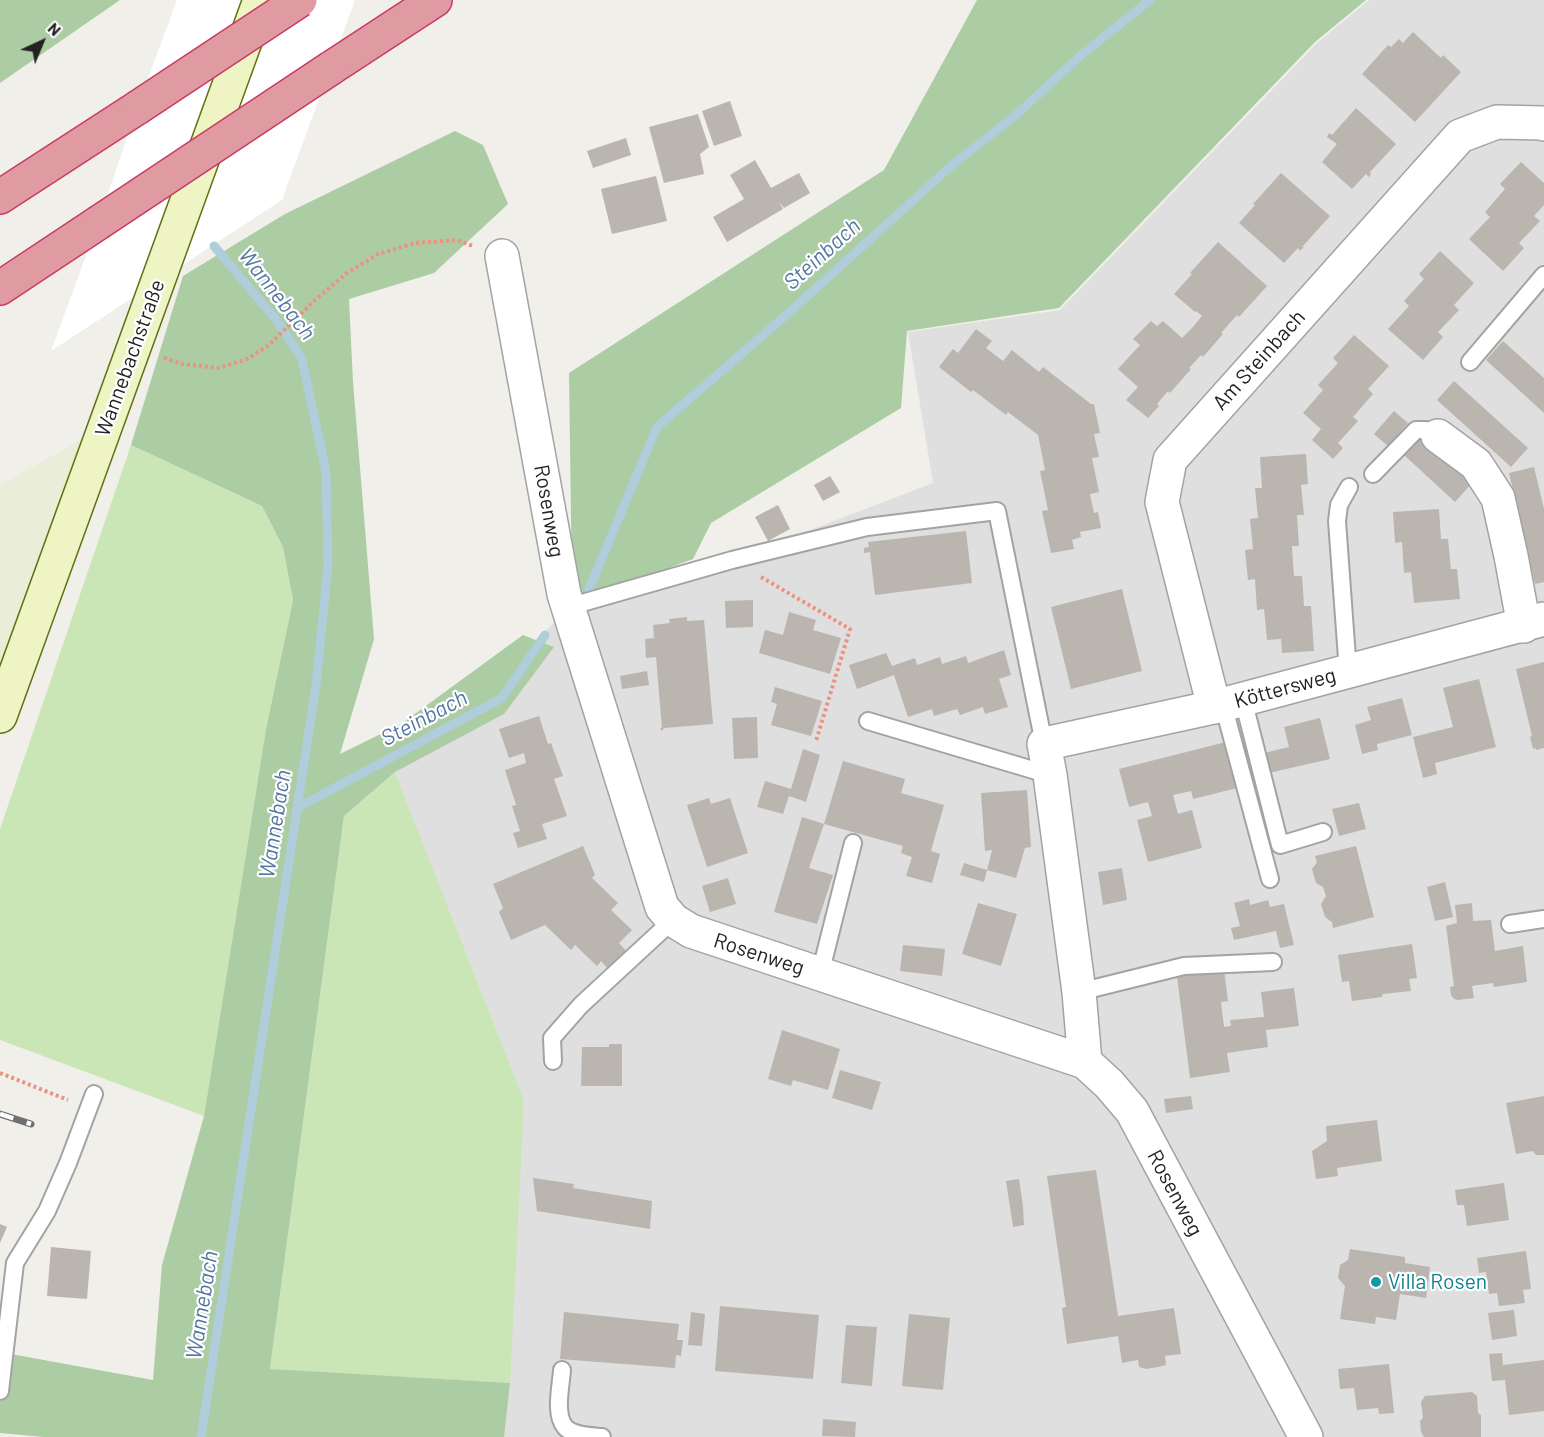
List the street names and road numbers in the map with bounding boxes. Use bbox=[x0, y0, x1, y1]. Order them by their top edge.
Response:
street label: Wannebachstraße bbox=[90, 276, 170, 440]
street label: Am Steinbach bbox=[1207, 305, 1311, 415]
street label: Rosenweg bbox=[528, 463, 570, 559]
street label: Köttersweg bbox=[1231, 662, 1339, 714]
street label: Rosenweg bbox=[710, 928, 808, 980]
street label: Rosenweg bbox=[1142, 1146, 1208, 1240]

